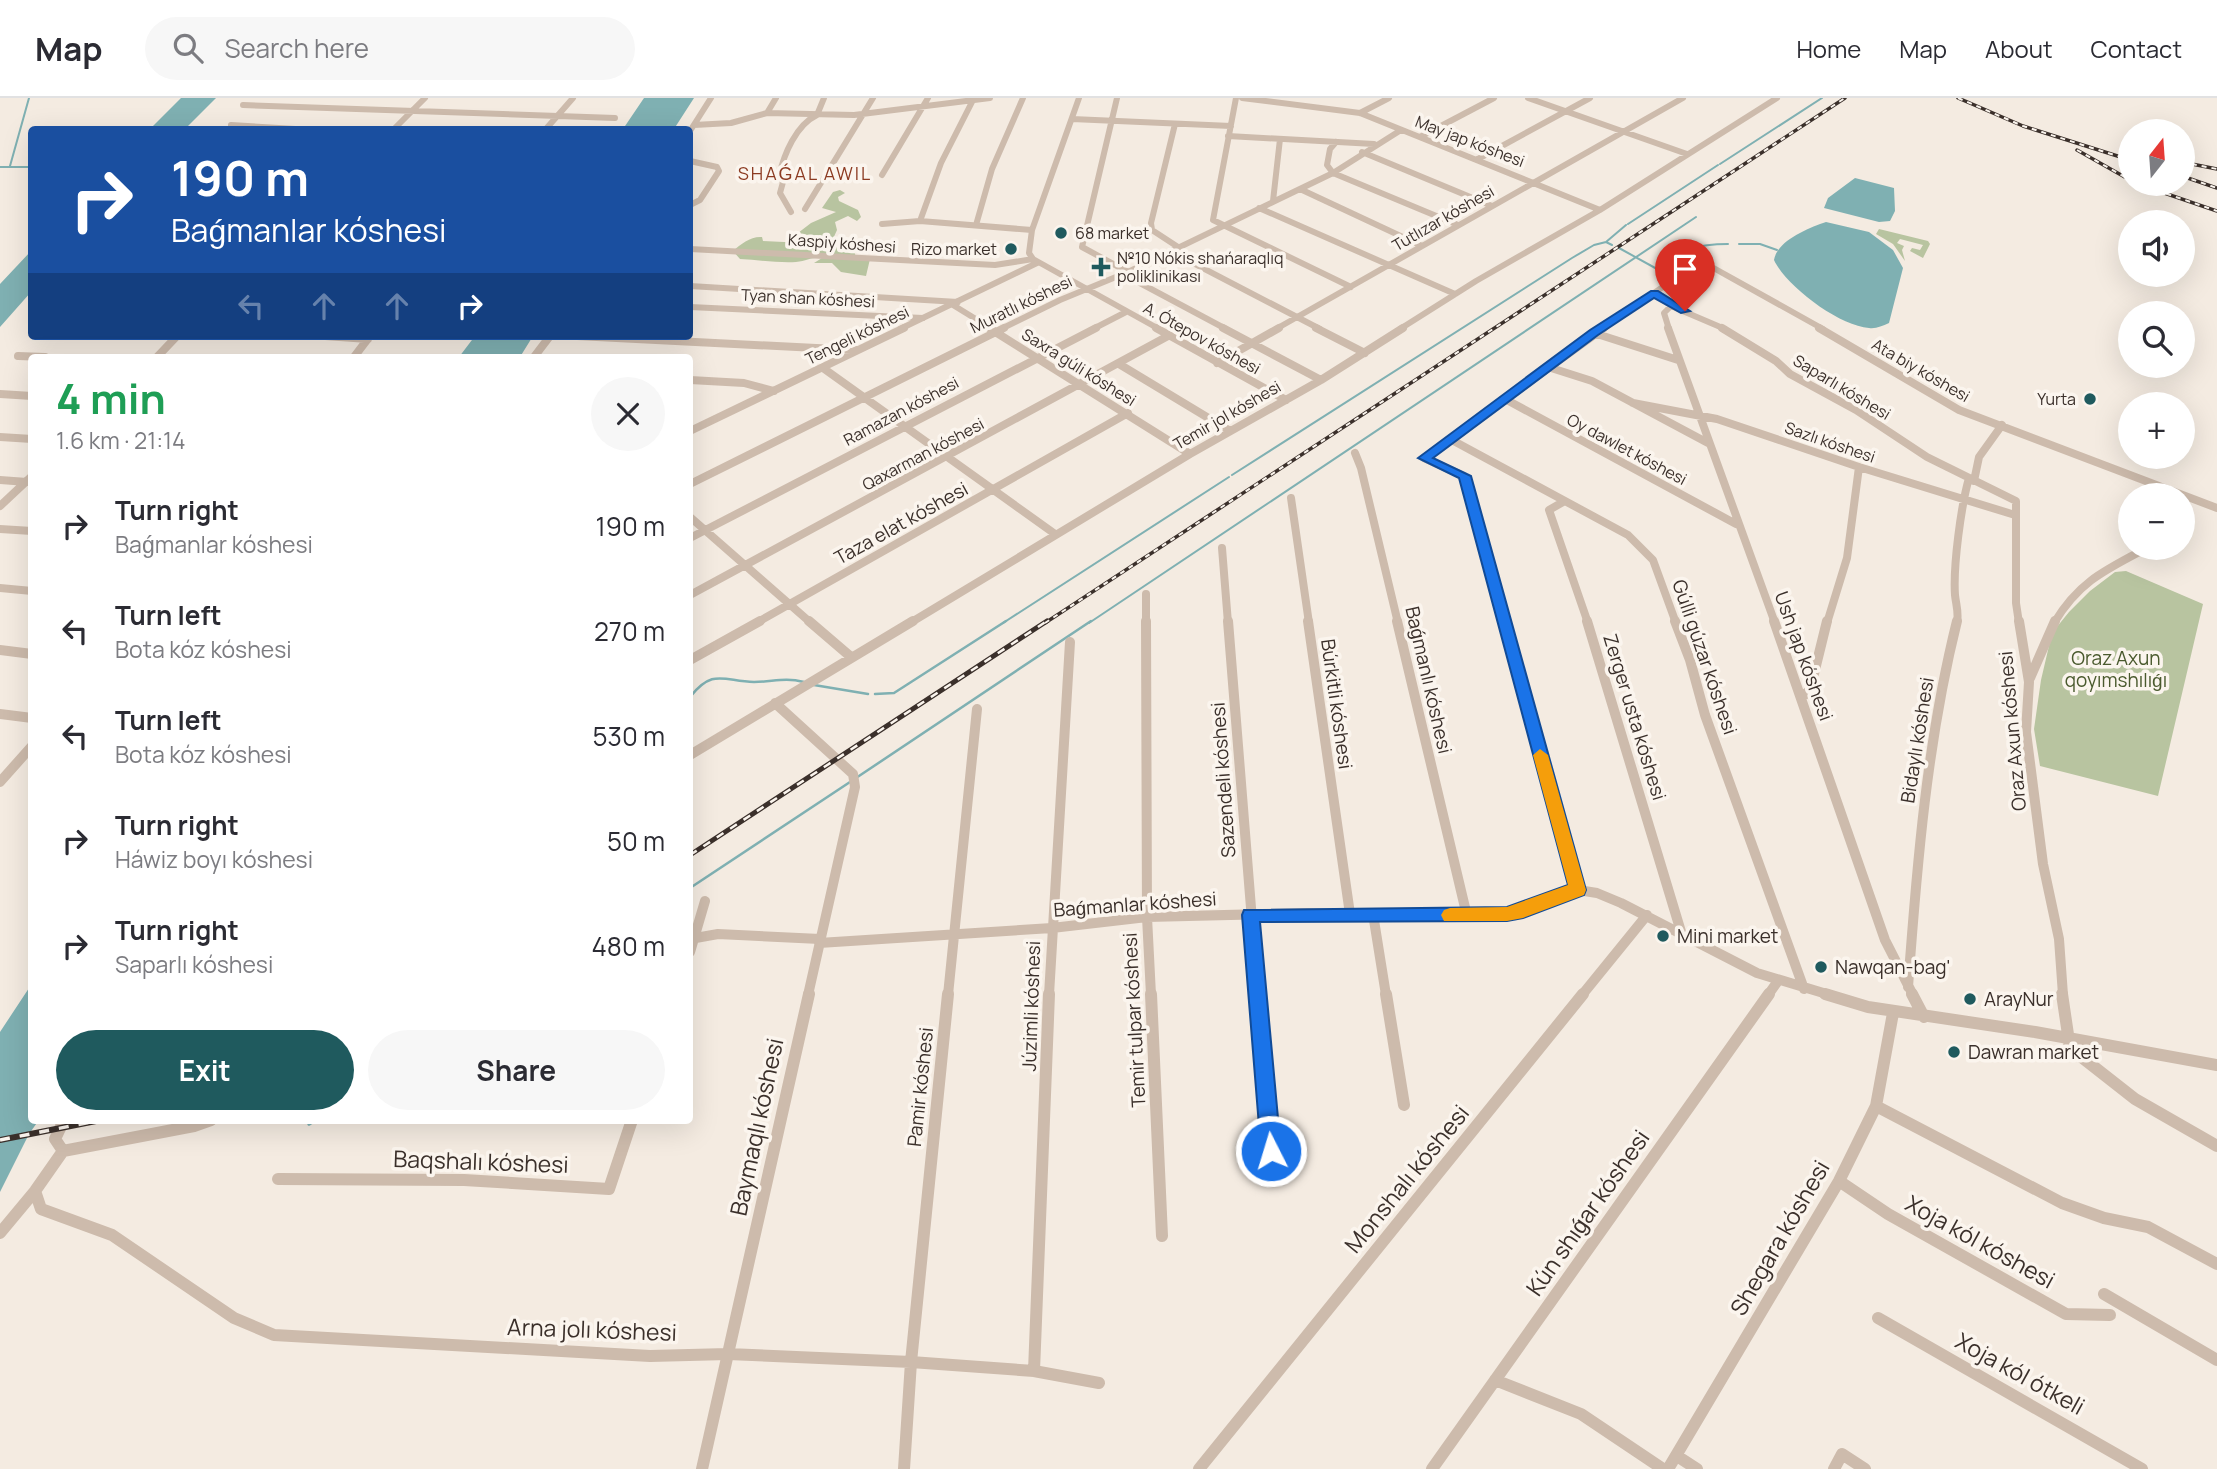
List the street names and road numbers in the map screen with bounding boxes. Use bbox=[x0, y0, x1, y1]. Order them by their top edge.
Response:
street label: May jap kóshesi bbox=[1412, 110, 1528, 172]
street label: Tutlızar kóshesi bbox=[1388, 180, 1498, 256]
street label: Kaspiy kóshesi bbox=[787, 228, 897, 258]
street label: Muratlı kóshesi bbox=[966, 270, 1076, 338]
street label: Tyan shan kóshesi bbox=[740, 284, 876, 312]
street label: A. Ótepov kóshesi bbox=[1140, 297, 1264, 379]
street label: Tengeli kóshesi bbox=[801, 300, 913, 370]
street label: Saxra gúli kóshesi bbox=[1018, 323, 1140, 411]
street label: Ata biy kóshesi bbox=[1868, 333, 1974, 407]
street label: Saparlı kóshesi bbox=[1789, 349, 1895, 425]
street label: Ramazan kóshesi bbox=[840, 371, 962, 451]
street label: Temir jol kóshesi bbox=[1169, 375, 1285, 455]
street label: Oy dawlet kóshesi bbox=[1563, 408, 1691, 490]
street label: Qaxarman kóshesi bbox=[858, 413, 988, 495]
street label: Sazlı kóshesi bbox=[1782, 416, 1878, 468]
street label: Taza elat kóshesi bbox=[830, 475, 972, 571]
street label: Gúlli gúzar kóshesi bbox=[1666, 576, 1744, 738]
street label: Ush jap kóshesi bbox=[1769, 588, 1839, 724]
street label: Baǵmanlı kóshesi bbox=[1399, 604, 1459, 756]
street label: Zerger usta kóshesi bbox=[1597, 631, 1673, 803]
street label: Búrkitli kóshesi bbox=[1315, 637, 1359, 771]
street label: Oraz Axun kóshesi bbox=[1992, 650, 2032, 812]
street label: Bidaylı kóshesi bbox=[1894, 675, 1940, 805]
street label: Sazendeli kóshesi bbox=[1205, 701, 1241, 859]
street label: Baǵmanlar kóshesi bbox=[1053, 885, 1217, 923]
street label: Temir tulpar kóshesi bbox=[1116, 932, 1152, 1108]
street label: Júzimli kóshesi bbox=[1016, 940, 1046, 1072]
street label: Pamir kóshesi bbox=[901, 1026, 939, 1148]
street label: Baymaqlı kóshesi bbox=[722, 1035, 790, 1219]
street label: Monshalı kóshesi bbox=[1337, 1098, 1476, 1259]
street label: Kún shıǵar kóshesi bbox=[1518, 1123, 1656, 1302]
street label: Baqshalı kóshesi bbox=[393, 1142, 569, 1180]
street label: Shegara kóshesi bbox=[1722, 1154, 1837, 1321]
street label: Xoja kól kóshesi bbox=[1900, 1187, 2061, 1295]
street label: Arna jolı kóshesi bbox=[507, 1310, 677, 1348]
street label: Xoja kól ótkeli bbox=[1950, 1324, 2091, 1422]

